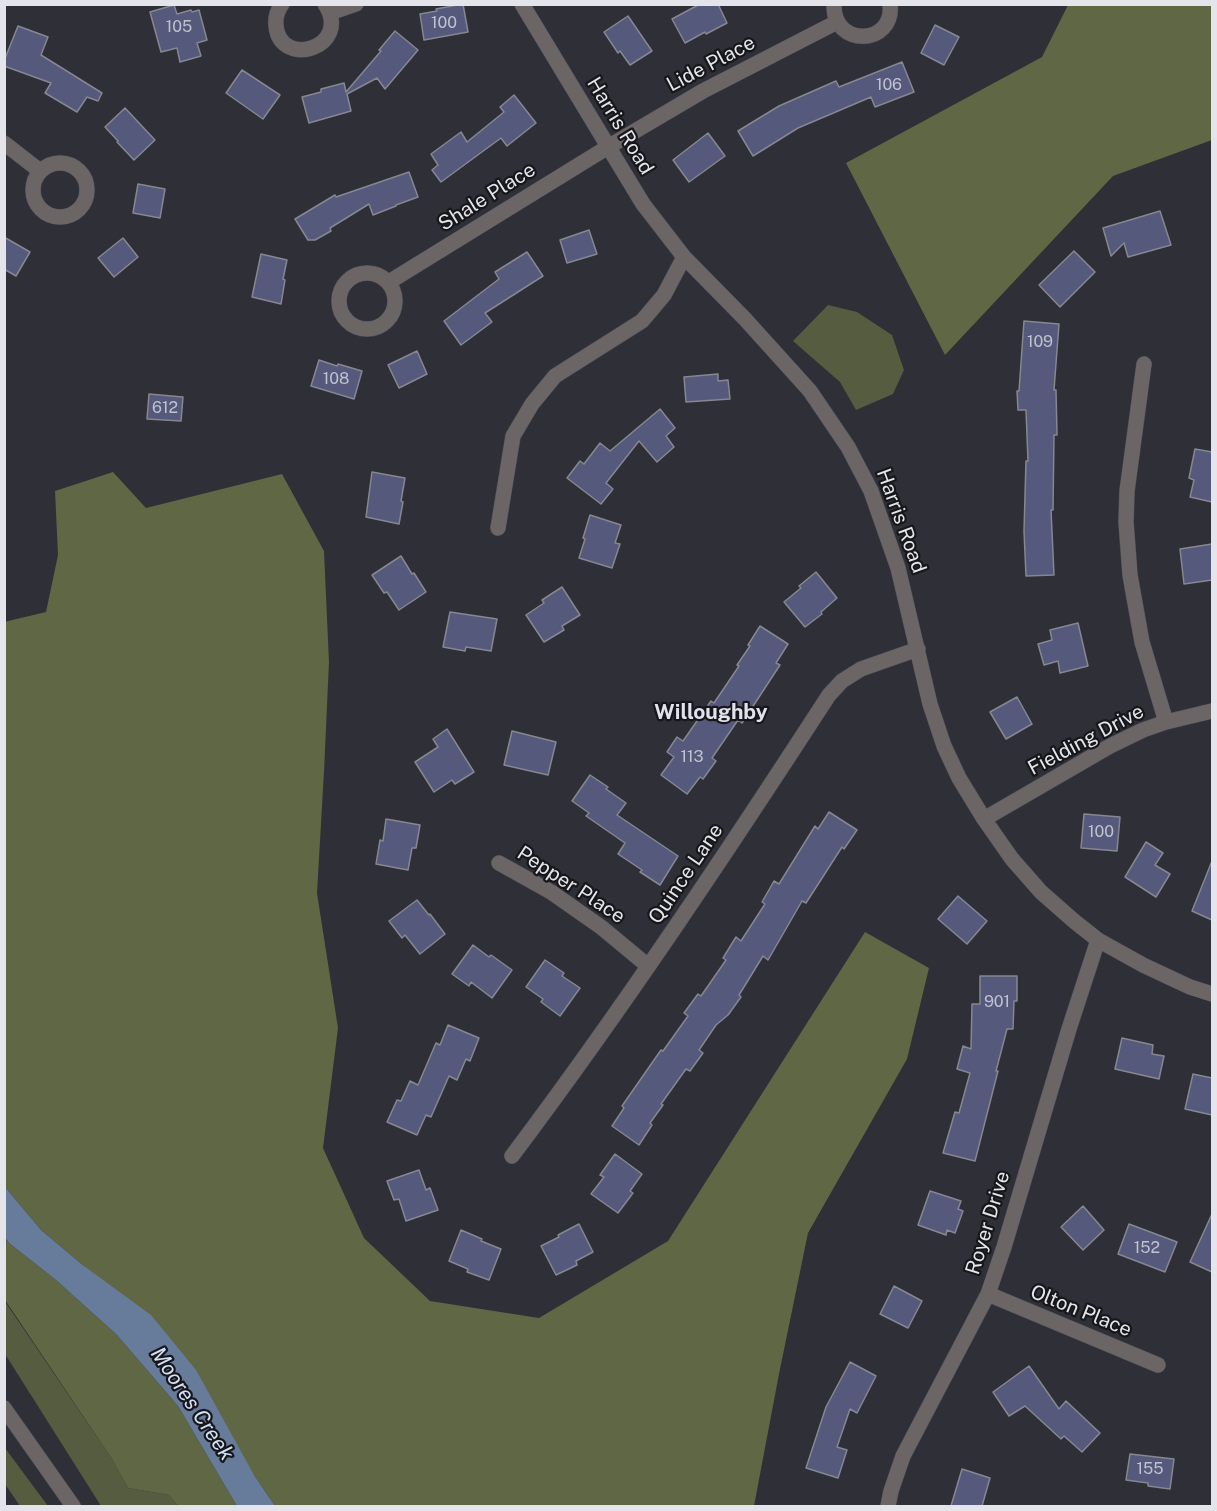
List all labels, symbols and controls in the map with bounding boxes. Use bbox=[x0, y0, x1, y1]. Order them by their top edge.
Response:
house number: 100 bbox=[431, 13, 457, 33]
house number: 105 bbox=[166, 17, 192, 37]
street label: Lide Place bbox=[663, 31, 759, 97]
street label: Harris Road bbox=[582, 73, 658, 179]
house number: 106 bbox=[876, 75, 902, 95]
street label: Shale Place bbox=[434, 158, 540, 236]
house number: 109 bbox=[1027, 332, 1053, 352]
house number: 108 bbox=[323, 369, 349, 389]
house number: 612 bbox=[152, 398, 178, 418]
street label: Harris Road bbox=[871, 466, 931, 576]
street label: Fielding Drive bbox=[1024, 699, 1148, 781]
district label: Willoughby bbox=[654, 700, 768, 726]
house number: 113 bbox=[680, 747, 704, 767]
street label: Quince Lane bbox=[644, 819, 728, 929]
house number: 100 bbox=[1088, 822, 1114, 842]
street label: Pepper Place bbox=[513, 841, 629, 929]
house number: 901 bbox=[984, 992, 1010, 1012]
street label: Royer Drive bbox=[961, 1168, 1015, 1278]
house number: 152 bbox=[1134, 1238, 1160, 1258]
street label: Olton Place bbox=[1027, 1280, 1135, 1342]
water label: Moores Creek bbox=[145, 1343, 239, 1465]
house number: 155 bbox=[1136, 1459, 1164, 1479]

